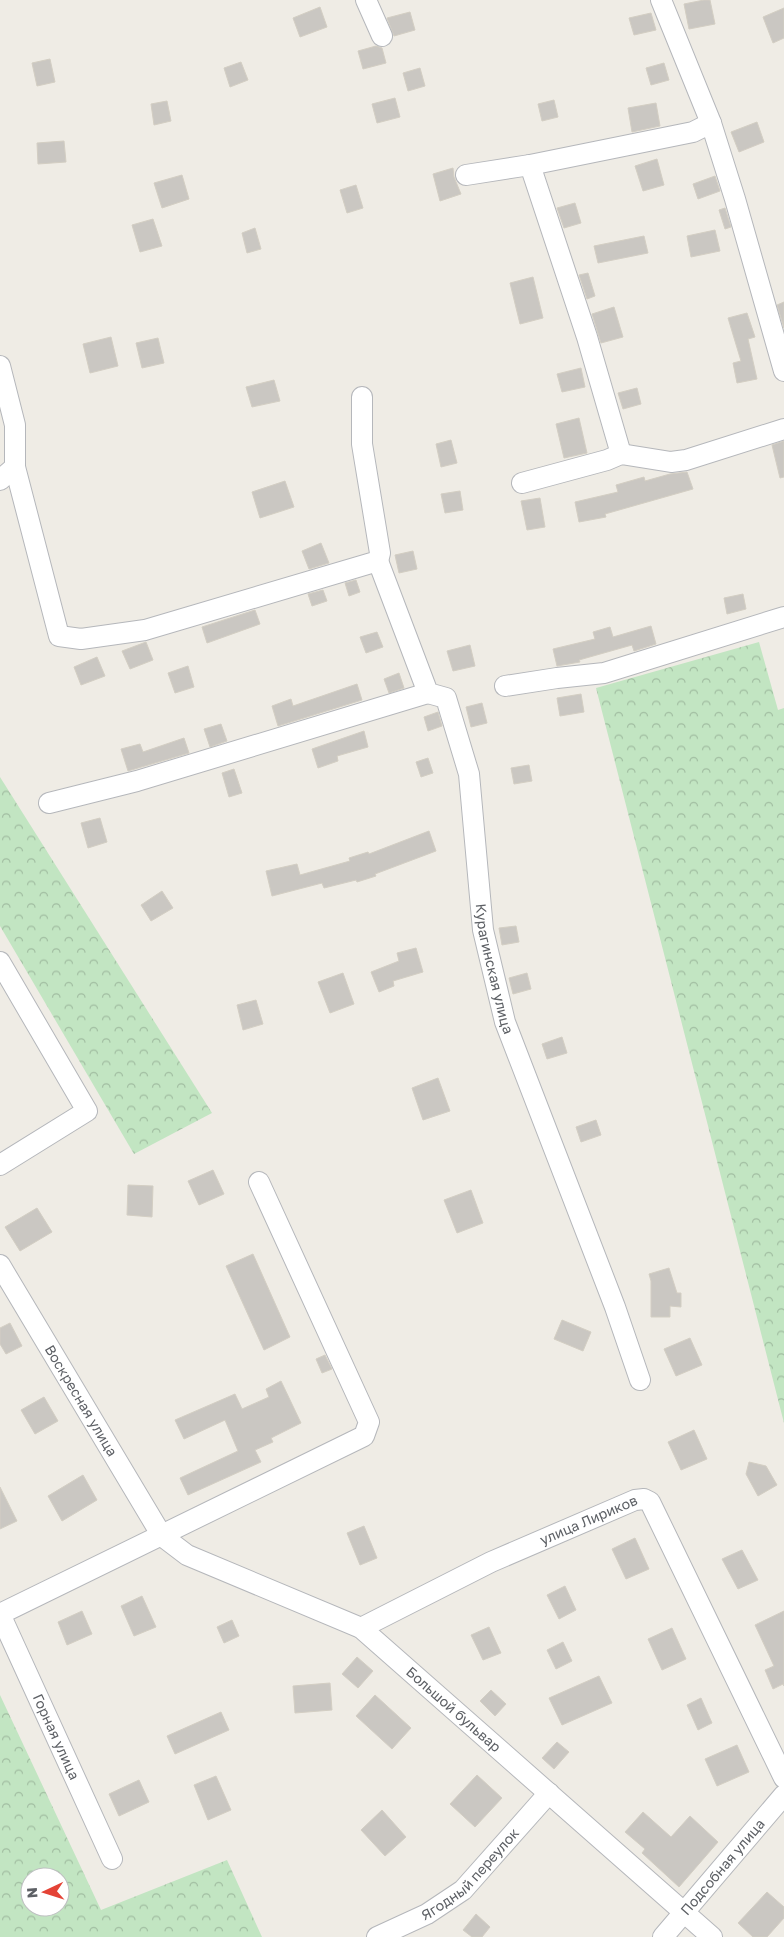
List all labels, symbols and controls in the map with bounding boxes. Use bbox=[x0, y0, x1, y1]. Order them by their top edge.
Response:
street label: Курагинская улица bbox=[473, 903, 518, 1036]
street label: Воскресная улица bbox=[42, 1342, 121, 1459]
street label: улица Лириков bbox=[537, 1491, 640, 1548]
street label: Большой бульвар bbox=[403, 1663, 505, 1755]
street label: Горная улица bbox=[30, 1691, 84, 1782]
street label: Подсобная улица bbox=[677, 1815, 768, 1918]
street label: Ягодный переулок bbox=[418, 1824, 522, 1924]
north arrow bbox=[20, 1867, 70, 1917]
text: N bbox=[23, 1887, 40, 1899]

